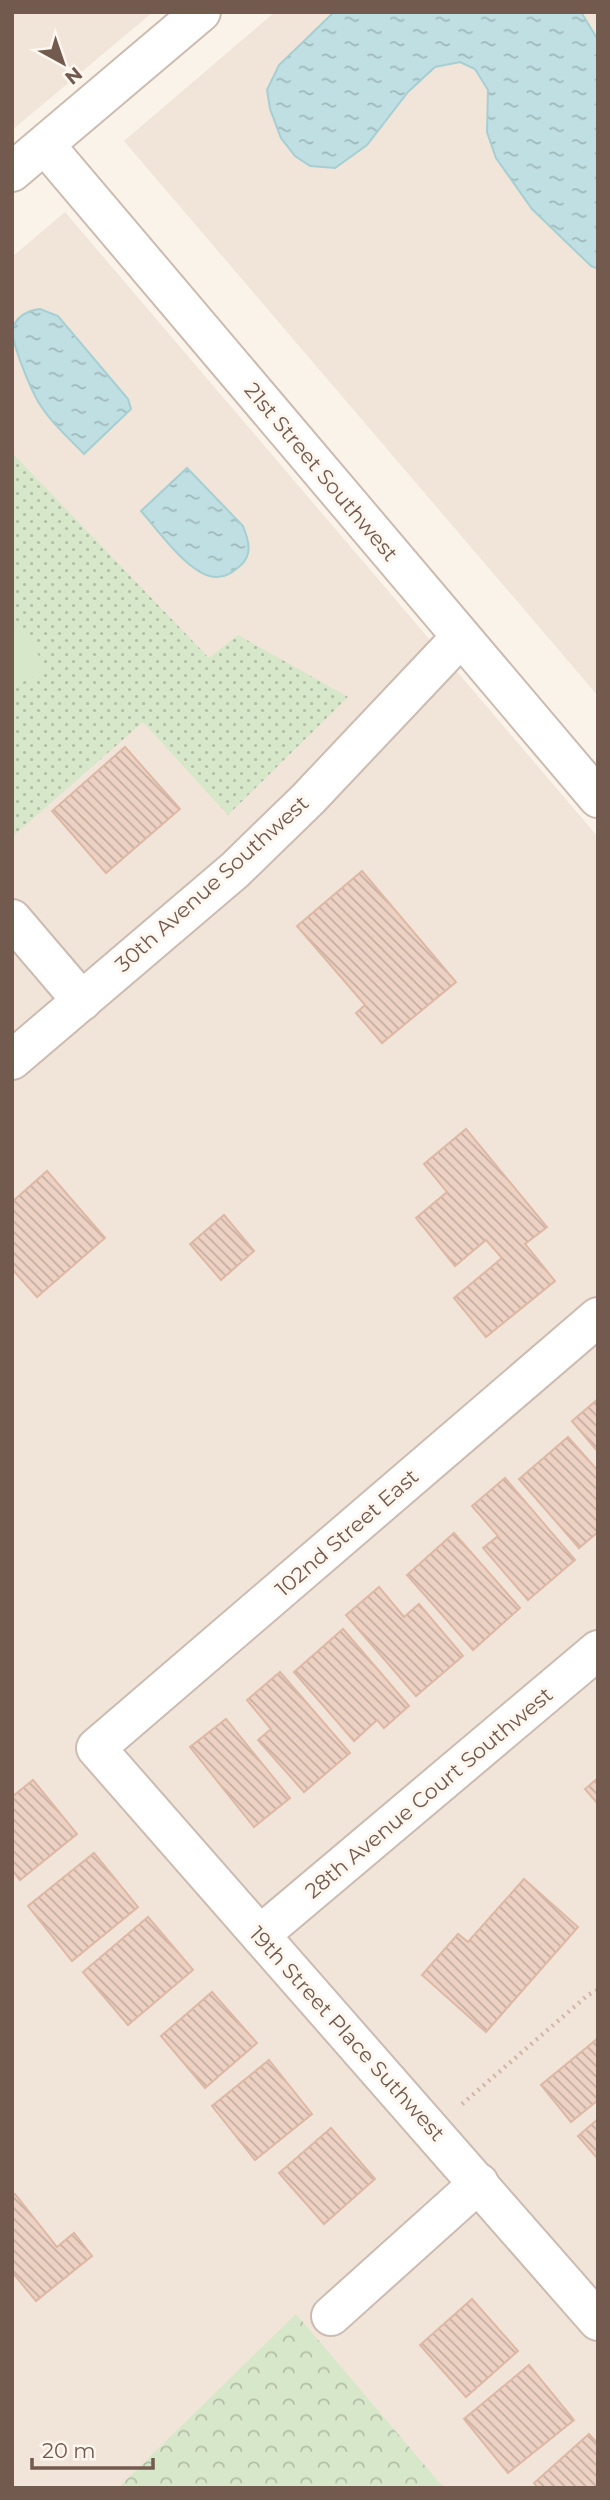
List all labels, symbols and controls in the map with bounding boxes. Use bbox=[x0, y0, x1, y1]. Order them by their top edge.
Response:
north arrow bbox=[28, 28, 98, 98]
text: N bbox=[60, 62, 87, 89]
street label: 21st Street Southwest bbox=[239, 377, 403, 566]
street label: 30th Avenue Southwest bbox=[110, 790, 313, 977]
street label: 102nd Street East bbox=[270, 1464, 423, 1602]
street label: 28th Avenue Court Southwest bbox=[300, 1682, 557, 1903]
street label: 19th Street Place Suthwest bbox=[244, 1921, 450, 2146]
scale bar bbox=[32, 2426, 152, 2470]
text: 20 m bbox=[42, 2438, 96, 2463]

